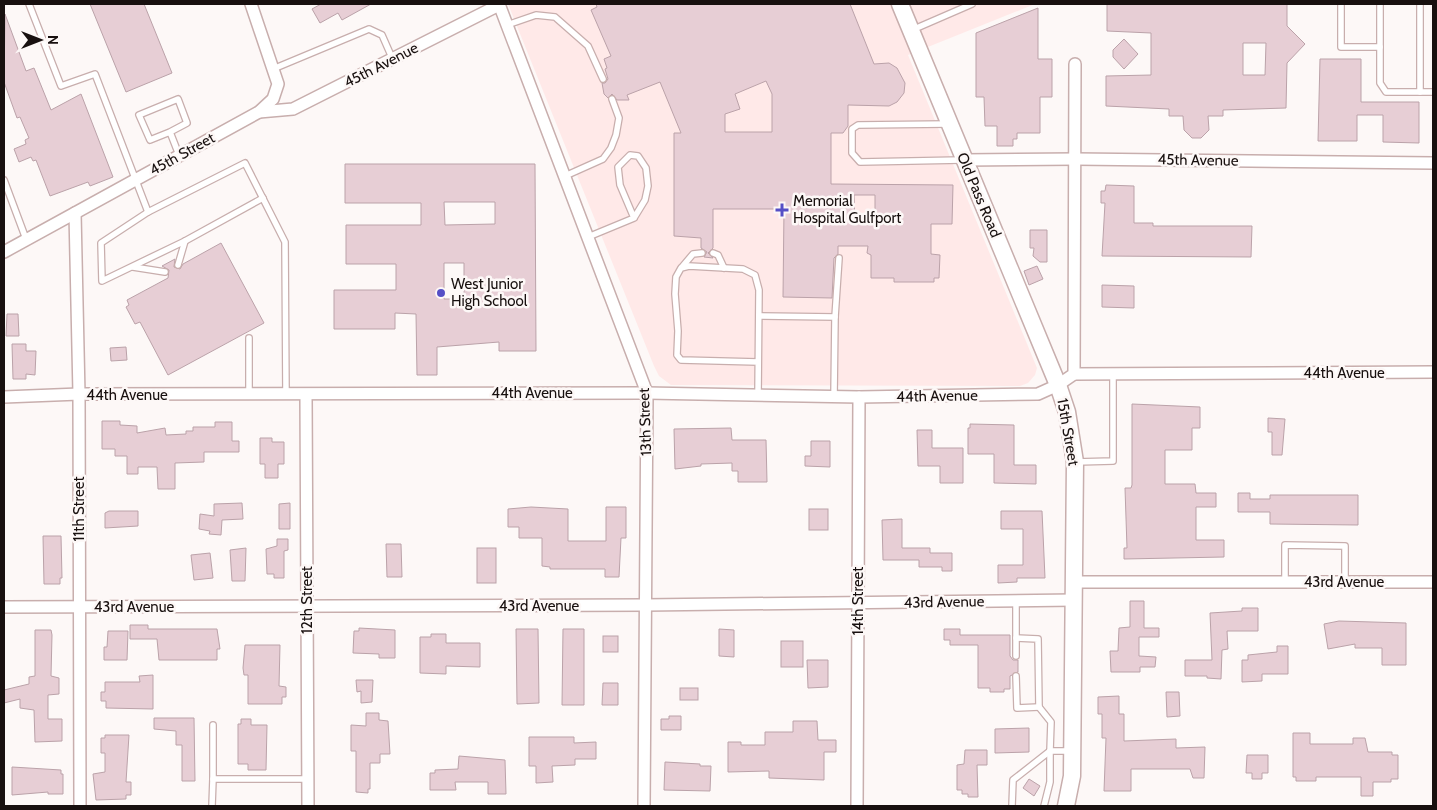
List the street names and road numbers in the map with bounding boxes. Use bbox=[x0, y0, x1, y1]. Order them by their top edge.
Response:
street label: 45th Avenue bbox=[341, 38, 421, 91]
street label: 45th Street bbox=[146, 129, 218, 179]
street label: Old Pass Road bbox=[953, 150, 1005, 240]
street label: 45th Avenue bbox=[1157, 150, 1239, 170]
street label: 44th Avenue bbox=[1303, 364, 1385, 382]
street label: 44th Avenue bbox=[491, 384, 573, 402]
street label: 44th Avenue bbox=[86, 386, 168, 404]
street label: 44th Avenue bbox=[896, 386, 978, 406]
street label: 13th Street bbox=[635, 388, 655, 456]
street label: 15th Street bbox=[1053, 397, 1083, 467]
street label: 11th Street bbox=[70, 477, 88, 541]
street label: 12th Street bbox=[298, 566, 316, 634]
street label: 14th Street bbox=[849, 567, 867, 635]
street label: 43rd Avenue bbox=[1304, 573, 1385, 591]
street label: 43rd Avenue bbox=[904, 592, 985, 612]
street label: 43rd Avenue bbox=[499, 597, 580, 615]
street label: 43rd Avenue bbox=[94, 598, 175, 616]

